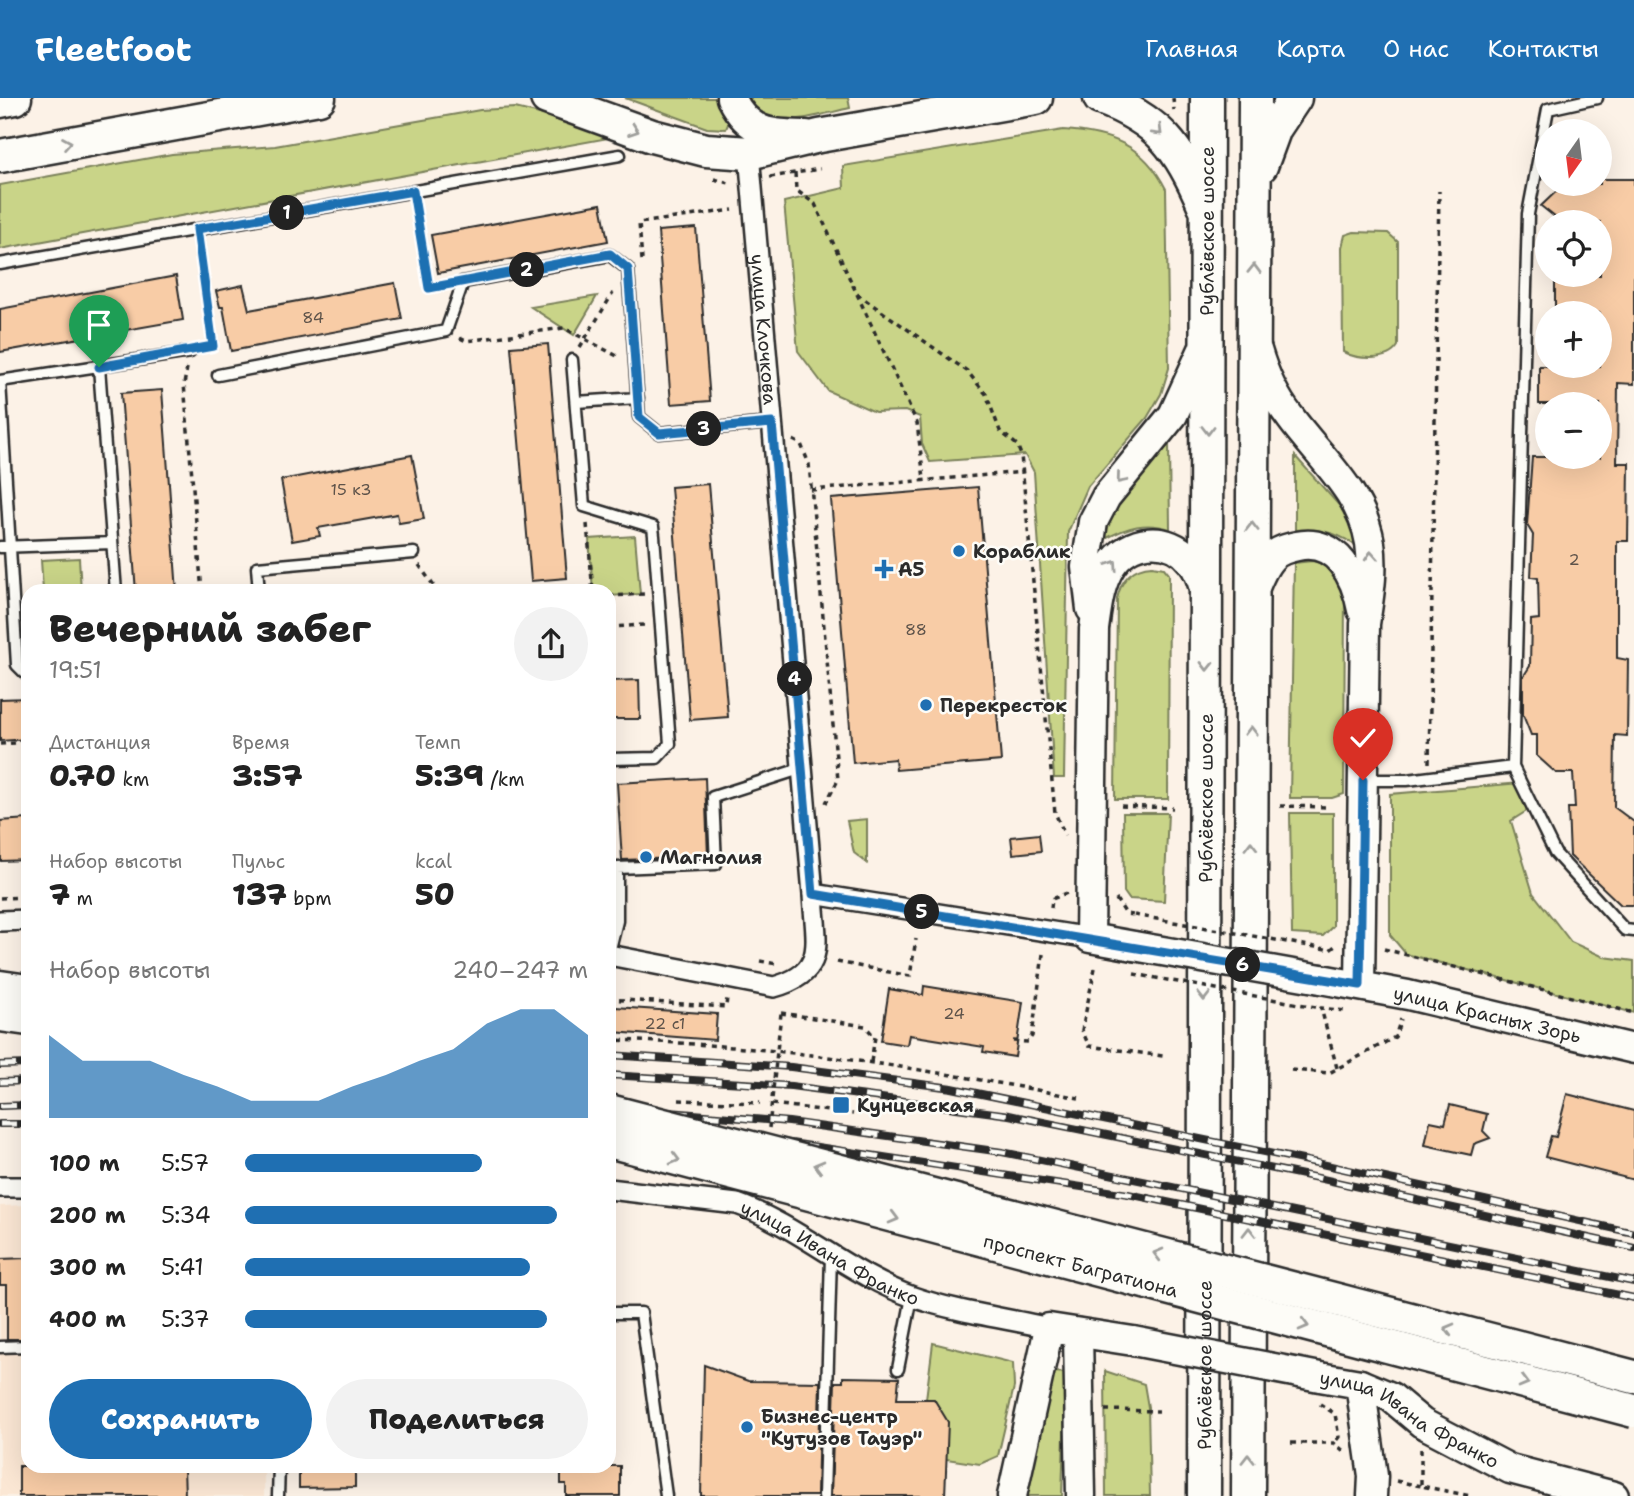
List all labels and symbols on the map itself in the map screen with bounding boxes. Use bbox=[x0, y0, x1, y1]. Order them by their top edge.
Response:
north arrow bbox=[1535, 119, 1612, 196]
one-way arrow bbox=[627, 121, 639, 135]
one-way arrow bbox=[1150, 123, 1163, 136]
one-way arrow bbox=[61, 137, 73, 152]
street label: Рублёвское шоссе bbox=[1194, 146, 1219, 316]
pin: 1 bbox=[270, 195, 304, 230]
pin: 2 bbox=[510, 252, 544, 288]
street label: улица Клочкова bbox=[745, 253, 783, 406]
one-way arrow bbox=[1246, 263, 1262, 274]
pin bbox=[69, 295, 129, 367]
house number: 84 bbox=[302, 307, 324, 328]
pin: 3 bbox=[686, 412, 722, 446]
one-way arrow bbox=[1200, 425, 1215, 436]
one-way arrow bbox=[1117, 471, 1129, 484]
house number: 15 к3 bbox=[331, 479, 371, 500]
one-way arrow bbox=[1244, 521, 1260, 532]
place label: Кораблик bbox=[973, 539, 1071, 564]
marker: Кораблик bbox=[951, 543, 967, 559]
house number: 2 bbox=[1568, 549, 1580, 570]
one-way arrow bbox=[1363, 550, 1378, 561]
place label: А5 bbox=[898, 557, 925, 582]
one-way arrow bbox=[1105, 560, 1117, 573]
marker: А5 bbox=[876, 561, 892, 577]
house number: 88 bbox=[905, 619, 927, 640]
one-way arrow bbox=[1199, 661, 1215, 671]
pin: 4 bbox=[778, 662, 812, 696]
place label: Перекресток bbox=[940, 693, 1067, 718]
marker: Перекресток bbox=[918, 697, 934, 713]
pin bbox=[1333, 708, 1393, 780]
street label: Рублёвское шоссе bbox=[1193, 713, 1218, 883]
one-way arrow bbox=[1243, 726, 1259, 736]
one-way arrow bbox=[1243, 840, 1259, 851]
place label: Магнолия bbox=[660, 845, 762, 870]
marker: Магнолия bbox=[638, 849, 654, 865]
pin: 5 bbox=[904, 894, 940, 930]
pin: 6 bbox=[1226, 948, 1260, 982]
street label: улица Красных Зорь bbox=[1391, 980, 1584, 1048]
one-way arrow bbox=[1196, 992, 1212, 1002]
house number: 24 bbox=[943, 1003, 965, 1024]
house number: 22 с1 bbox=[645, 1013, 685, 1034]
place label: Кунцевская bbox=[857, 1093, 974, 1118]
marker: Кунцевская bbox=[831, 1095, 851, 1115]
one-way arrow bbox=[669, 1151, 681, 1165]
one-way arrow bbox=[813, 1160, 825, 1174]
street label: улица Ивана Франко bbox=[737, 1194, 923, 1311]
one-way arrow bbox=[888, 1210, 900, 1224]
one-way arrow bbox=[1241, 1226, 1257, 1237]
street label: проспект Багратиона bbox=[981, 1228, 1181, 1303]
one-way arrow bbox=[1152, 1247, 1164, 1262]
street label: Рублёвское шоссе bbox=[1192, 1280, 1217, 1450]
one-way arrow bbox=[1298, 1317, 1310, 1331]
one-way arrow bbox=[1443, 1323, 1455, 1337]
street label: улица Ивана Франко bbox=[1318, 1365, 1504, 1474]
one-way arrow bbox=[1518, 1374, 1530, 1389]
place label: Бизнес-центр "Кутузов Тауэр" bbox=[761, 1404, 923, 1451]
marker: Бизнес-центр "Кутузов Тауэр" bbox=[739, 1419, 755, 1435]
one-way arrow bbox=[1240, 1454, 1256, 1464]

